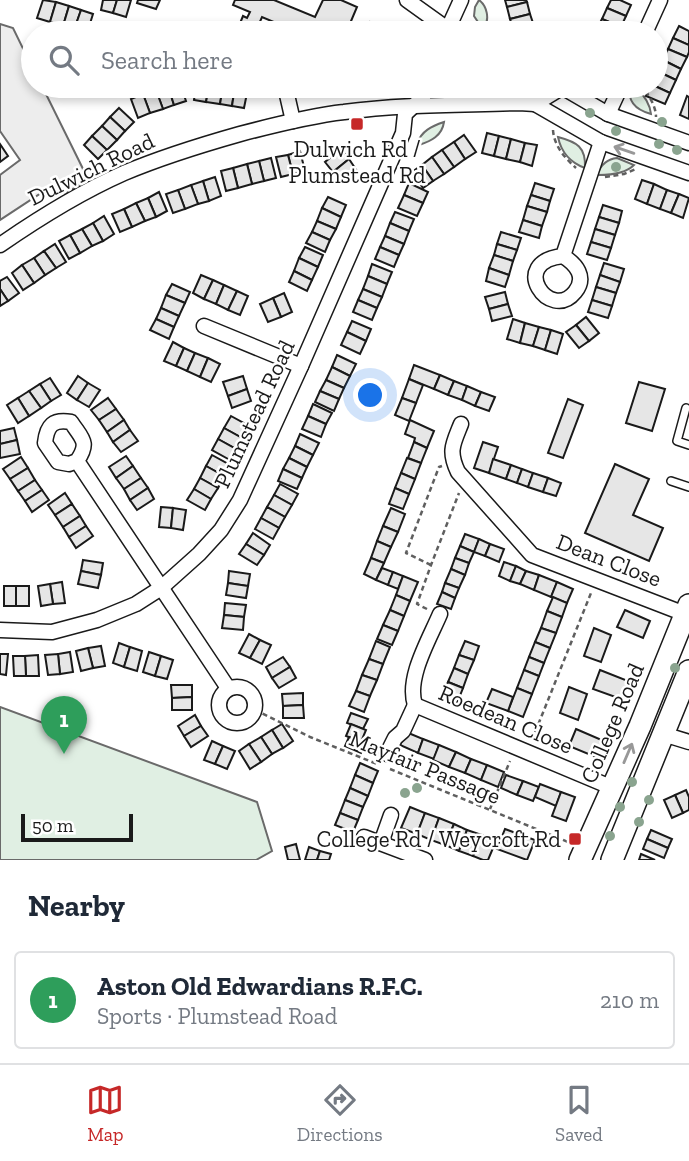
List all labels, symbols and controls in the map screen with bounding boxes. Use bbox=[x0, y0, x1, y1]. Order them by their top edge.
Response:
search box bbox=[21, 21, 668, 98]
icon: search bbox=[45, 41, 83, 79]
text: Search here bbox=[101, 44, 233, 76]
marker: Dulwich Rd / Plumstead Rd bbox=[349, 116, 365, 132]
street label: Dulwich Road bbox=[23, 126, 159, 212]
place label: Dulwich Rd / Plumstead Rd bbox=[288, 135, 426, 189]
one-way arrow bbox=[614, 143, 636, 155]
street label: Plumstead Road bbox=[208, 335, 301, 492]
your location bbox=[353, 378, 387, 412]
street label: Dean Close bbox=[553, 527, 665, 593]
street label: College Road bbox=[574, 658, 650, 787]
street label: Roedean Close bbox=[435, 678, 577, 760]
pin: 1 bbox=[41, 696, 87, 754]
street label: Mayfair Passage bbox=[345, 724, 505, 810]
one-way arrow bbox=[622, 743, 635, 764]
scale bar bbox=[21, 811, 133, 843]
text: 50 m bbox=[32, 814, 73, 837]
place label: College Rd / Weycroft Rd bbox=[316, 825, 561, 853]
marker: College Rd / Weycroft Rd bbox=[567, 831, 583, 847]
text: Nearby bbox=[28, 888, 125, 924]
text: Aston Old Edwardians R.F.C. bbox=[97, 970, 423, 1002]
text: 1 bbox=[48, 986, 58, 1014]
text: 210 m bbox=[600, 986, 659, 1014]
text: Sports · Plumstead Road bbox=[97, 1002, 337, 1030]
tab: Map bbox=[86, 1081, 124, 1146]
tab: Directions bbox=[297, 1081, 383, 1146]
tab: Saved bbox=[555, 1081, 603, 1146]

